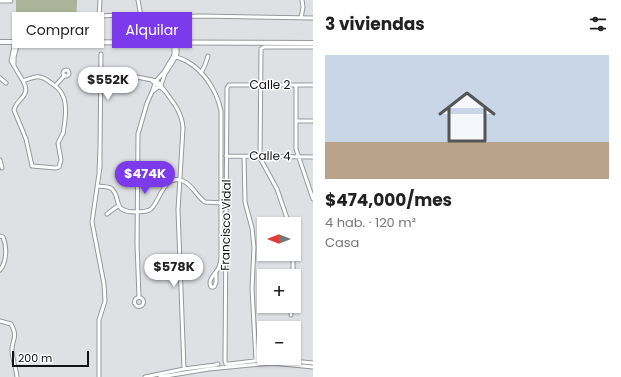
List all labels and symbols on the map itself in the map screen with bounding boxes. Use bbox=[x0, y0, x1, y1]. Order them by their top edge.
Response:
pin: $552K bbox=[80, 67, 136, 101]
street label: Calle 2 bbox=[250, 76, 291, 93]
street label: Calle 4 bbox=[249, 147, 291, 164]
pin: $474K bbox=[117, 161, 173, 195]
street label: Francisco Vidal bbox=[216, 179, 235, 271]
north arrow bbox=[257, 217, 301, 261]
pin: $578K bbox=[146, 254, 202, 288]
scale bar bbox=[12, 349, 89, 368]

